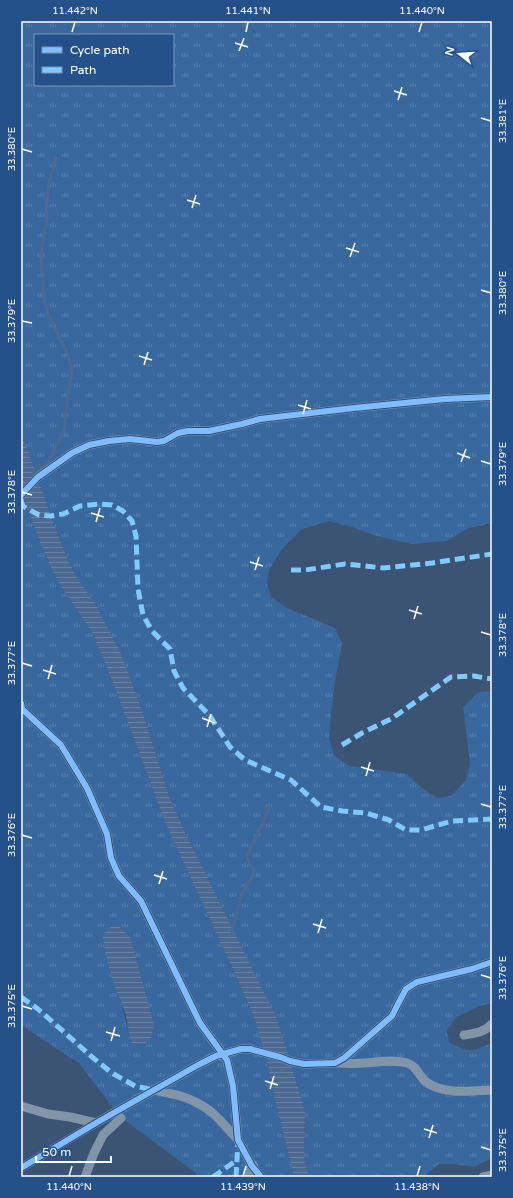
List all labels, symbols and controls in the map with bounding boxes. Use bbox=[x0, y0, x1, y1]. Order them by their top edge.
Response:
text: 11.442°N bbox=[52, 5, 98, 17]
text: 11.441°N bbox=[225, 5, 271, 17]
text: 11.440°N bbox=[399, 5, 445, 17]
legend bbox=[34, 34, 174, 86]
north arrow bbox=[439, 34, 479, 74]
text: Cycle path bbox=[70, 43, 129, 57]
text: N bbox=[442, 45, 457, 57]
text: Path bbox=[70, 63, 96, 77]
text: 33.381°E bbox=[497, 99, 509, 143]
text: 33.380°E bbox=[6, 127, 18, 171]
text: 33.380°E bbox=[497, 271, 509, 315]
text: 33.379°E bbox=[6, 299, 18, 343]
text: 33.379°E bbox=[497, 442, 509, 486]
text: 33.378°E bbox=[6, 470, 18, 514]
text: 33.378°E bbox=[497, 613, 509, 657]
text: 33.377°E bbox=[6, 641, 18, 685]
text: 33.377°E bbox=[497, 785, 509, 829]
text: 33.376°E bbox=[6, 813, 18, 857]
text: 33.376°E bbox=[497, 956, 509, 1000]
text: 33.375°E bbox=[6, 984, 18, 1028]
text: 33.375°E bbox=[497, 1128, 509, 1172]
scale bar bbox=[36, 1138, 111, 1164]
text: 50 m bbox=[42, 1145, 71, 1159]
text: 11.440°N bbox=[46, 1181, 92, 1193]
text: 11.439°N bbox=[220, 1181, 266, 1193]
text: 11.438°N bbox=[394, 1181, 440, 1193]

